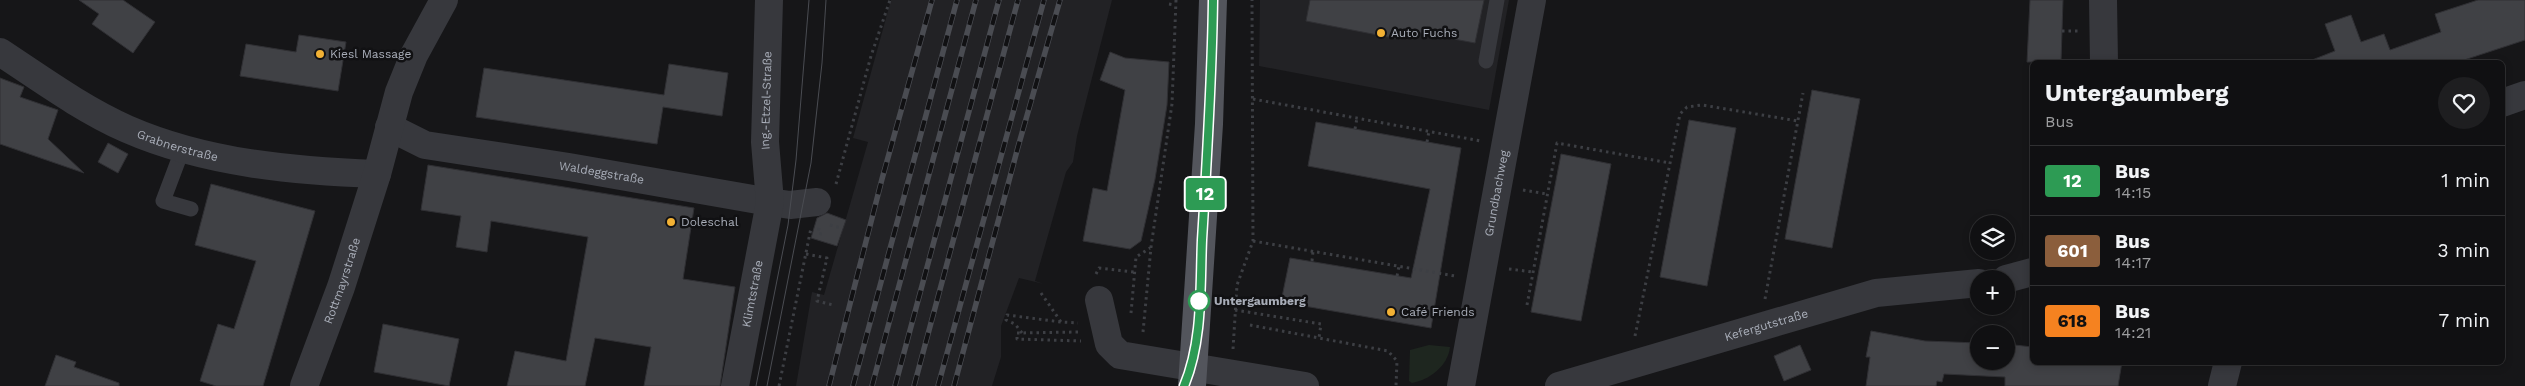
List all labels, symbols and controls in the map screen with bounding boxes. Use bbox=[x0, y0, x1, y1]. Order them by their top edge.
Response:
place label: Auto Fuchs bbox=[1391, 26, 1457, 40]
marker: Auto Fuchs bbox=[1375, 27, 1387, 39]
place label: Kiesl Massage bbox=[330, 47, 411, 61]
marker: Kiesl Massage bbox=[314, 48, 326, 60]
street label: Ing.-Etzel-Straße bbox=[758, 51, 775, 151]
button: heart bbox=[2438, 77, 2490, 129]
text: Untergaumberg bbox=[2045, 79, 2229, 107]
text: Bus bbox=[2045, 112, 2074, 131]
street label: Grabnerstraße bbox=[135, 127, 219, 164]
street label: Grundbachweg bbox=[1482, 148, 1511, 238]
street label: Waldeggstraße bbox=[558, 159, 645, 187]
text: Bus bbox=[2115, 160, 2150, 183]
text: 1 min bbox=[2441, 169, 2490, 192]
text: 12 bbox=[2063, 170, 2082, 191]
line badge: 12 bbox=[1182, 178, 1228, 210]
text: 12 bbox=[1196, 183, 1214, 204]
text: 14:15 bbox=[2115, 183, 2151, 202]
place label: Doleschal bbox=[681, 215, 739, 229]
map controls bbox=[1970, 215, 2015, 370]
button: layers bbox=[1970, 215, 2015, 260]
marker: Doleschal bbox=[665, 216, 677, 228]
text: Bus bbox=[2115, 230, 2150, 253]
street label: Rottmayrstraße bbox=[321, 236, 363, 326]
text: 3 min bbox=[2438, 239, 2490, 262]
text: 601 bbox=[2057, 240, 2088, 261]
text: 14:17 bbox=[2115, 253, 2151, 272]
street label: Klimtstraße bbox=[739, 259, 766, 329]
button: + bbox=[1970, 270, 2015, 315]
marker: Untergaumberg bbox=[1188, 290, 1210, 312]
place label: Untergaumberg bbox=[1214, 294, 1306, 308]
text: Bus bbox=[2115, 300, 2150, 323]
place label: Café Friends bbox=[1401, 305, 1475, 319]
marker: Café Friends bbox=[1385, 306, 1397, 318]
street label: Kefergutstraße bbox=[1723, 306, 1810, 344]
text: 7 min bbox=[2439, 309, 2490, 332]
text: 618 bbox=[2058, 310, 2087, 331]
text: 14:21 bbox=[2115, 323, 2151, 342]
button: − bbox=[1970, 325, 2015, 370]

